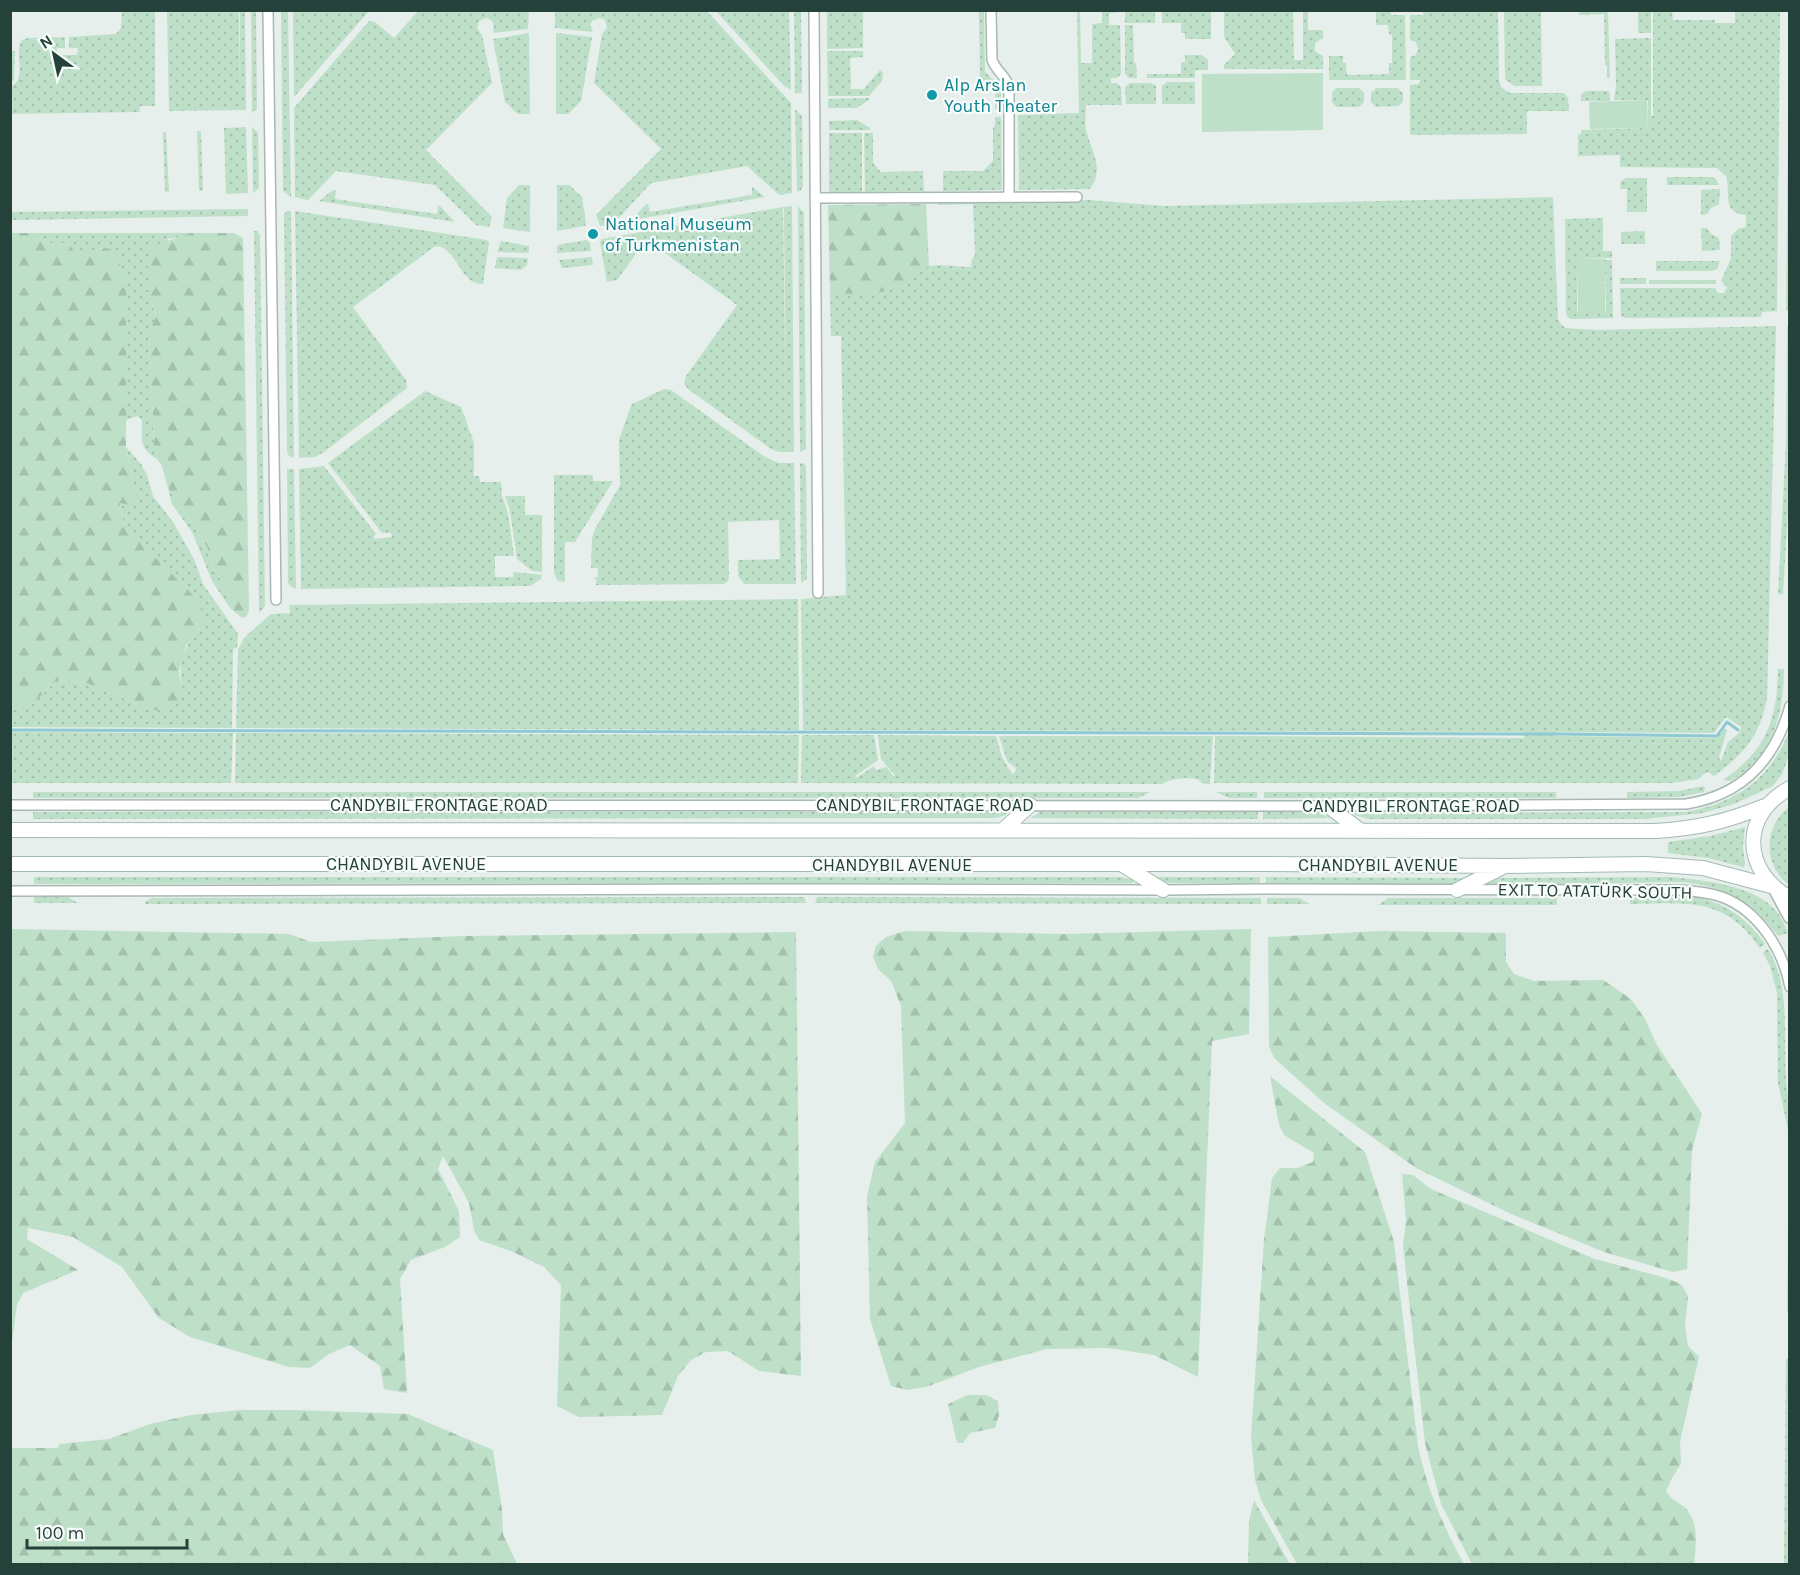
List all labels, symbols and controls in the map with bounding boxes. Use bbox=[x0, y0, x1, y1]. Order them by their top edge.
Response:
north arrow bbox=[24, 24, 84, 84]
text: N bbox=[36, 31, 56, 53]
place label: Alp Arslan Youth Theater bbox=[944, 74, 1057, 117]
marker: Alp Arslan Youth Theater bbox=[925, 88, 939, 102]
place label: National Museum of Turkmenistan bbox=[605, 213, 752, 256]
marker: National Museum of Turkmenistan bbox=[586, 227, 600, 241]
street label: CANDYBIL FRONTAGE ROAD bbox=[330, 794, 548, 816]
street label: CANDYBIL FRONTAGE ROAD bbox=[816, 794, 1034, 816]
street label: CANDYBIL FRONTAGE ROAD bbox=[1302, 795, 1520, 817]
street label: CHANDYBIL AVENUE bbox=[326, 853, 486, 875]
street label: CHANDYBIL AVENUE bbox=[812, 854, 972, 876]
street label: CHANDYBIL AVENUE bbox=[1298, 854, 1458, 876]
street label: EXIT TO ATATÜRK SOUTH bbox=[1497, 878, 1693, 904]
scale bar bbox=[27, 1512, 188, 1550]
text: 100 m bbox=[36, 1522, 84, 1544]

